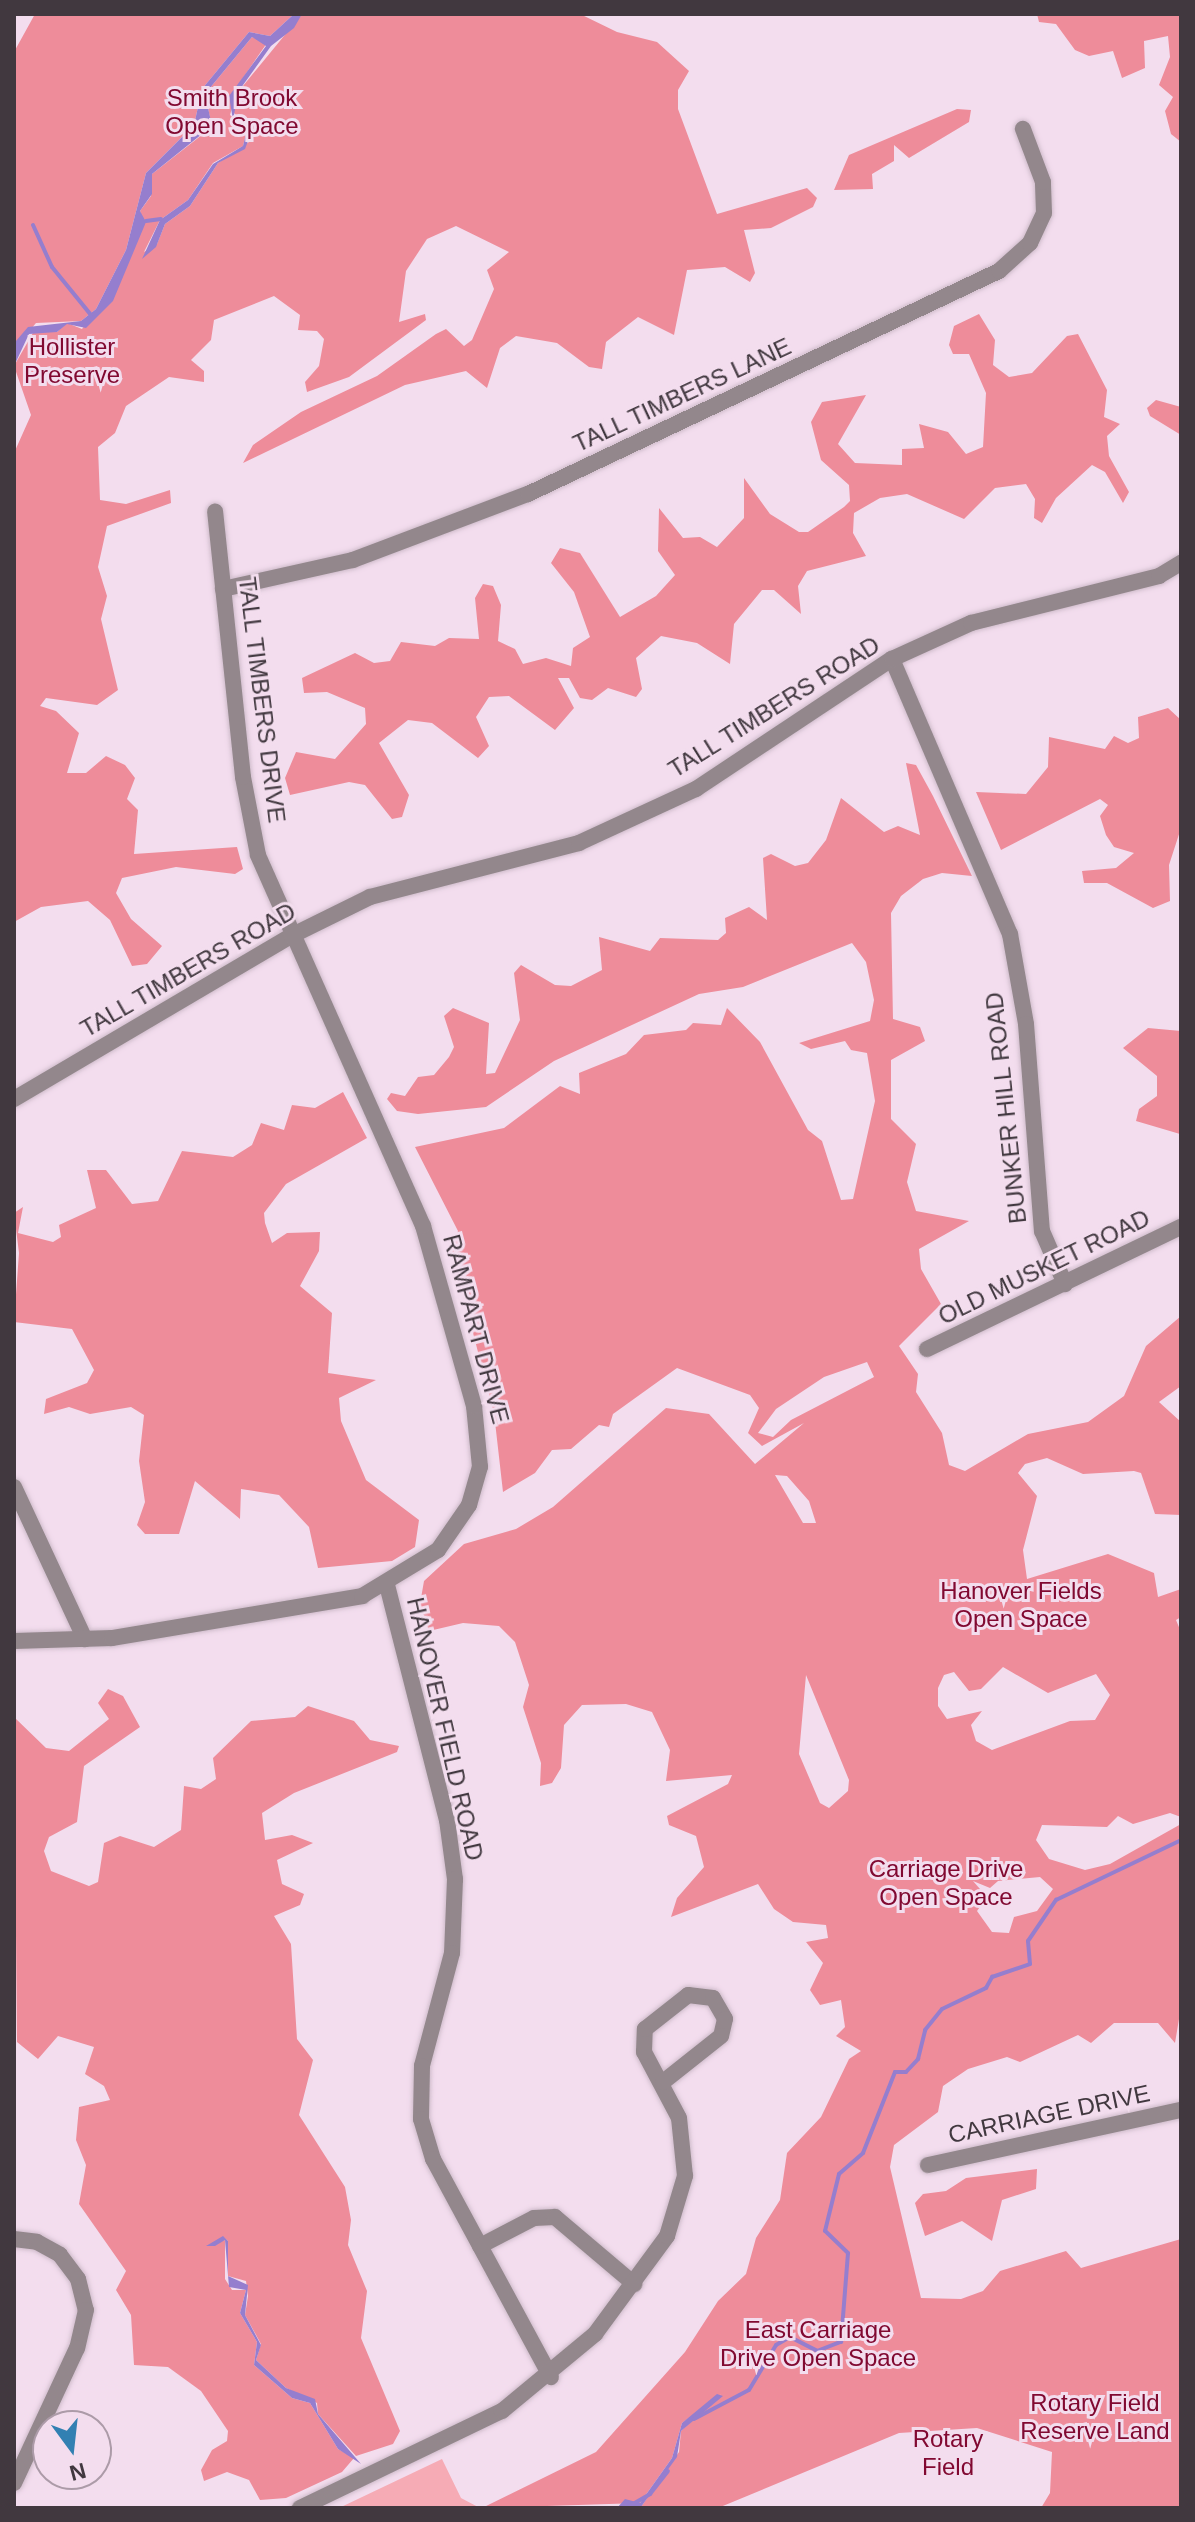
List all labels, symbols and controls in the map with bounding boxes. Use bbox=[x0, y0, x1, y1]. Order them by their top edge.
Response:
park label: Smith Brook Open Space bbox=[165, 84, 299, 140]
street label: TALL TIMBERS LANE bbox=[568, 332, 796, 458]
park label: Hollister Preserve bbox=[24, 333, 120, 389]
street label: TALL TIMBERS DRIVE bbox=[233, 575, 291, 825]
street label: TALL TIMBERS ROAD bbox=[663, 630, 885, 784]
street label: TALL TIMBERS ROAD bbox=[75, 896, 301, 1044]
street label: BUNKER HILL ROAD bbox=[979, 990, 1033, 1226]
street label: OLD MUSKET ROAD bbox=[933, 1203, 1155, 1331]
street label: RAMPART DRIVE bbox=[437, 1231, 515, 1427]
park label: Hanover Fields Open Space bbox=[940, 1577, 1102, 1633]
street label: HANOVER FIELD ROAD bbox=[401, 1595, 489, 1863]
park label: Carriage Drive Open Space bbox=[869, 1855, 1023, 1911]
street label: CARRIAGE DRIVE bbox=[946, 2079, 1152, 2149]
park label: East Carriage Drive Open Space bbox=[720, 2316, 916, 2372]
park label: Rotary Field Reserve Land bbox=[1020, 2389, 1170, 2445]
north arrow bbox=[32, 2410, 112, 2490]
park label: Rotary Field bbox=[913, 2425, 983, 2481]
text: N bbox=[67, 2458, 89, 2486]

